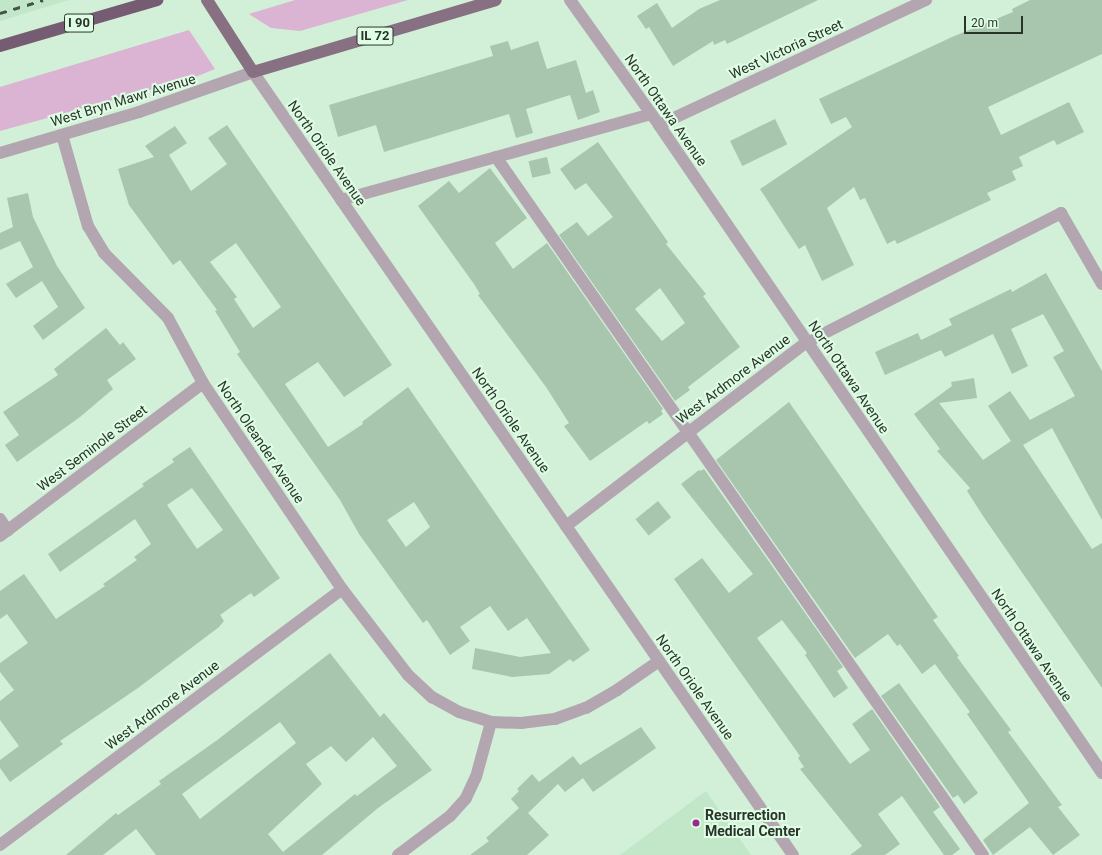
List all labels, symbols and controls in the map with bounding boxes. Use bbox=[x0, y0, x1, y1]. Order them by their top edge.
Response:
scale bar bbox=[966, 8, 1025, 34]
road number: I 90 bbox=[64, 12, 94, 34]
street label: West Victoria Street bbox=[727, 15, 845, 83]
text: 20 m bbox=[971, 16, 998, 30]
road number: IL 72 bbox=[356, 25, 394, 47]
street label: North Ottawa Avenue bbox=[621, 51, 711, 169]
street label: West Bryn Mawr Avenue bbox=[48, 70, 198, 130]
street label: North Oriole Avenue bbox=[284, 97, 370, 209]
street label: North Ottawa Avenue bbox=[805, 317, 893, 437]
street label: West Ardmore Avenue bbox=[673, 331, 793, 427]
street label: North Oriole Avenue bbox=[468, 364, 554, 476]
street label: North Oleander Avenue bbox=[214, 378, 308, 506]
street label: West Seminole Street bbox=[34, 401, 150, 495]
street label: North Ottawa Avenue bbox=[988, 585, 1076, 705]
street label: North Oriole Avenue bbox=[652, 631, 738, 743]
street label: West Ardmore Avenue bbox=[102, 657, 222, 753]
place label: Resurrection Medical Center bbox=[705, 807, 800, 840]
marker: Resurrection Medical Center bbox=[690, 817, 702, 829]

